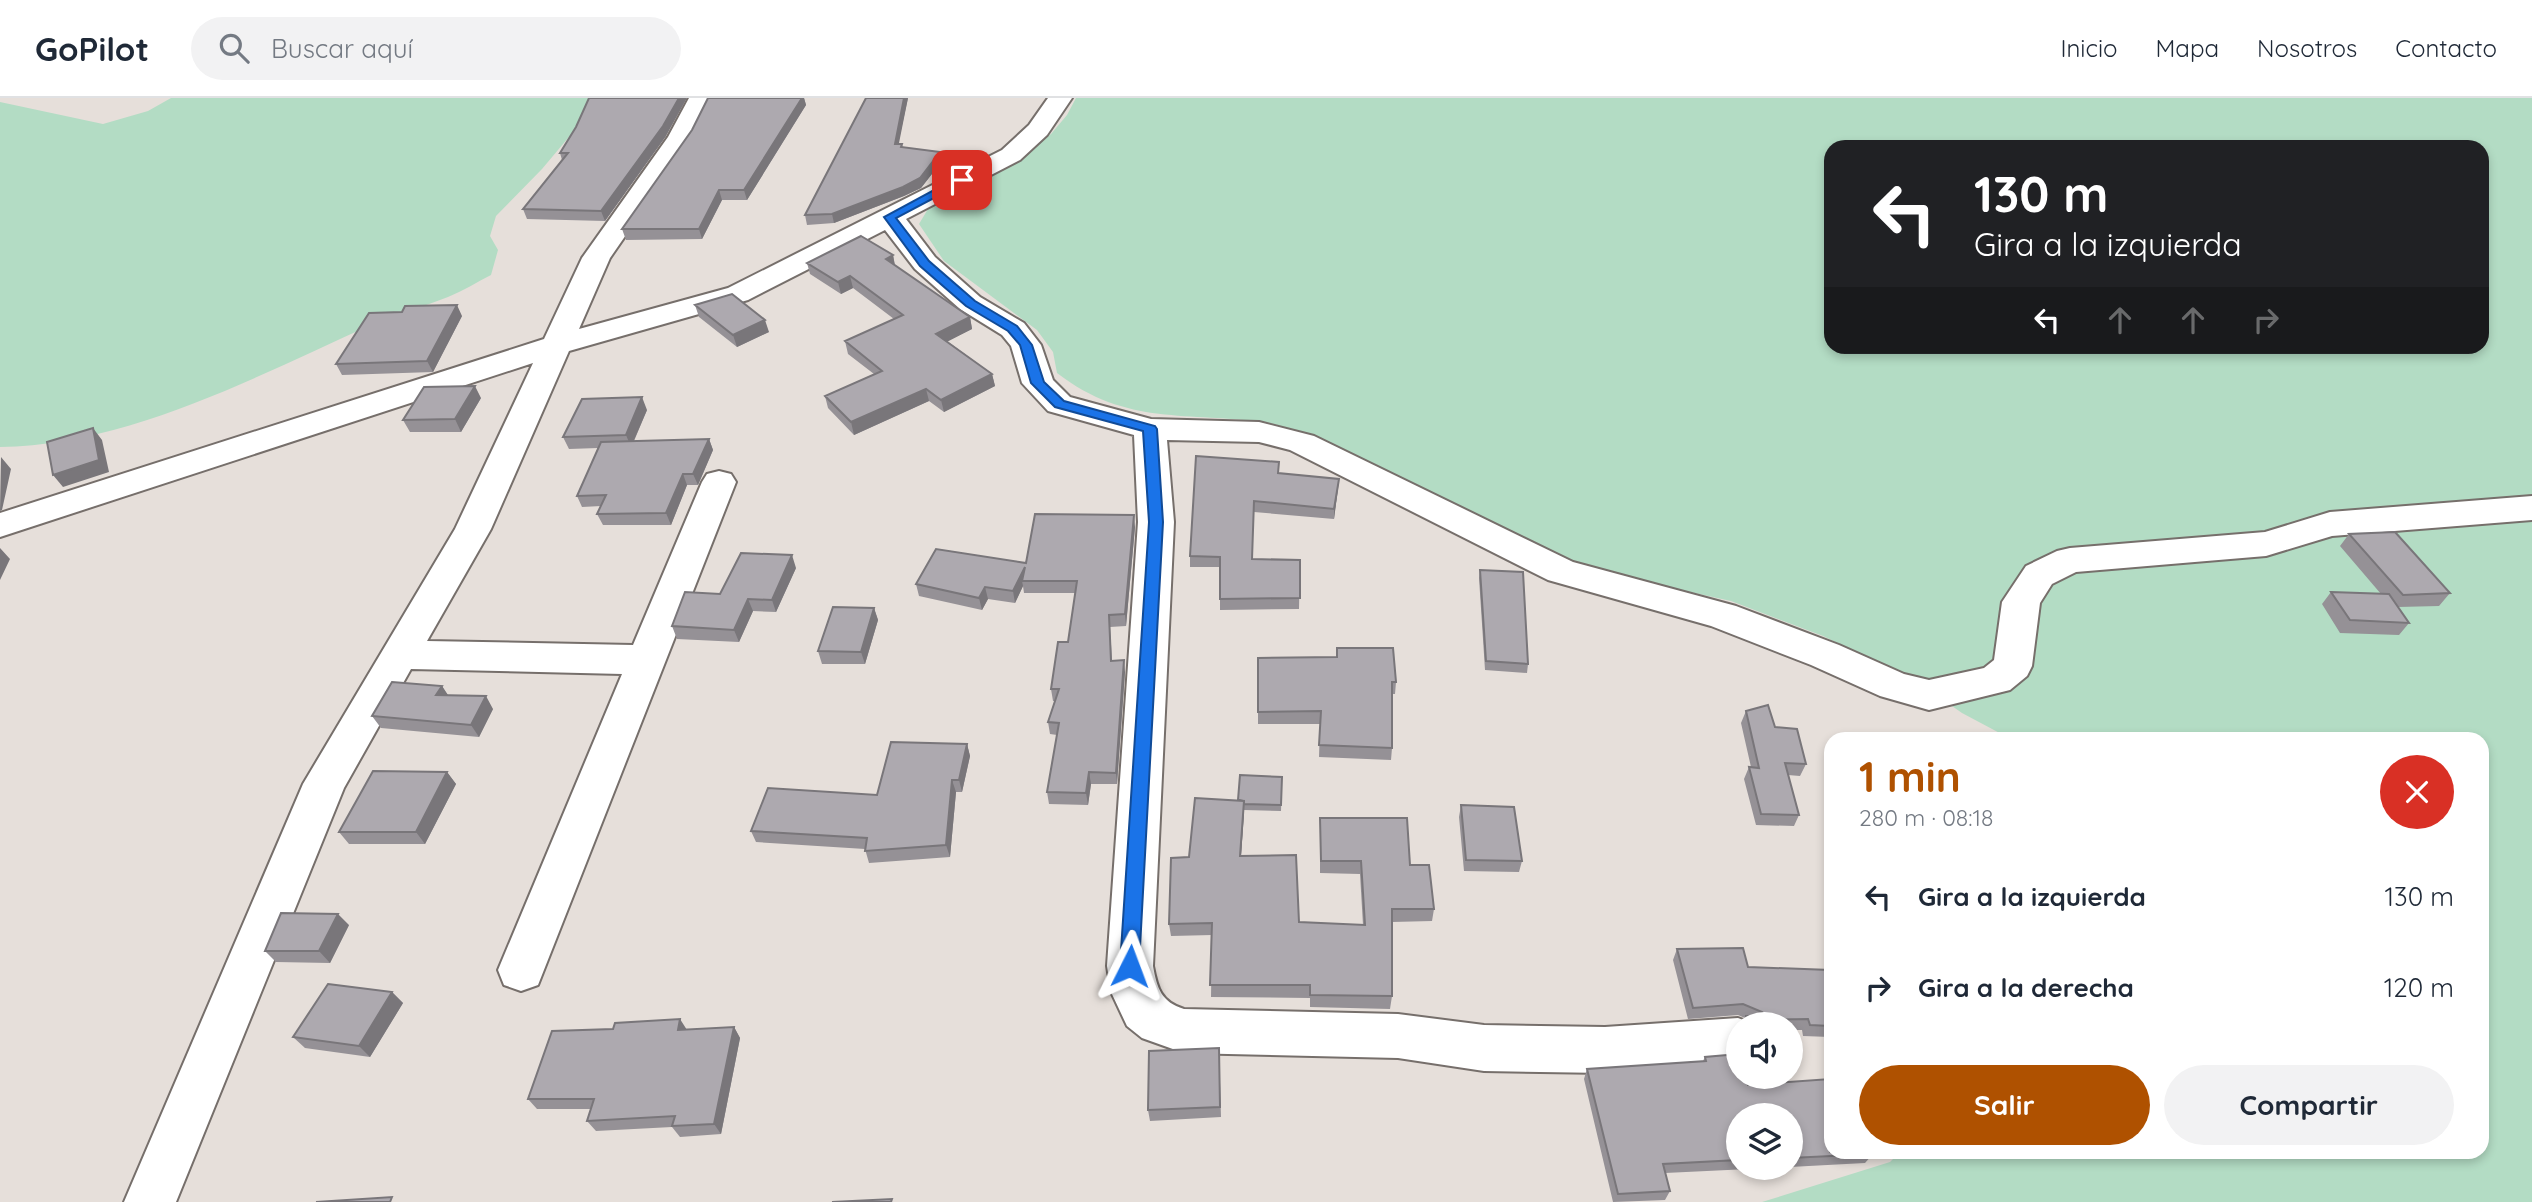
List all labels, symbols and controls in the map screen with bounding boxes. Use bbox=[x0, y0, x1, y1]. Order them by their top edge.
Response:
search box bbox=[191, 17, 681, 80]
text: GoPilot bbox=[35, 28, 149, 69]
icon: search bbox=[215, 29, 253, 67]
text: Buscar aquí bbox=[271, 32, 413, 65]
text: Inicio bbox=[2060, 33, 2118, 63]
text: Mapa bbox=[2156, 33, 2219, 63]
text: Nosotros bbox=[2257, 33, 2357, 63]
text: Contacto bbox=[2395, 33, 2497, 63]
pin bbox=[932, 150, 992, 210]
icon: arrive bbox=[943, 161, 981, 199]
text: 130 m bbox=[1974, 163, 2108, 224]
icon: left bbox=[1859, 168, 1950, 259]
text: Gira a la izquierda bbox=[1974, 224, 2242, 264]
icon: left bbox=[2028, 301, 2066, 339]
icon: ahead bbox=[2101, 301, 2139, 339]
icon: ahead bbox=[2174, 301, 2212, 339]
icon: right bbox=[2247, 301, 2285, 339]
text: 1 min bbox=[1859, 750, 1961, 803]
button: close bbox=[2380, 755, 2454, 829]
text: 280 m · 08:18 bbox=[1859, 803, 1993, 832]
icon: left bbox=[1859, 878, 1897, 916]
text: Gira a la izquierda bbox=[1918, 880, 2146, 913]
text: 130 m bbox=[2384, 880, 2454, 913]
position arrow bbox=[1093, 929, 1167, 1003]
icon: right bbox=[1859, 969, 1897, 1007]
text: Gira a la derecha bbox=[1918, 971, 2134, 1004]
text: 120 m bbox=[2384, 971, 2454, 1004]
map controls bbox=[1726, 1012, 1803, 1180]
button: sound bbox=[1726, 1012, 1803, 1089]
button: Salir bbox=[1859, 1065, 2150, 1145]
button: Compartir bbox=[2164, 1065, 2454, 1145]
button: layers bbox=[1726, 1103, 1803, 1180]

